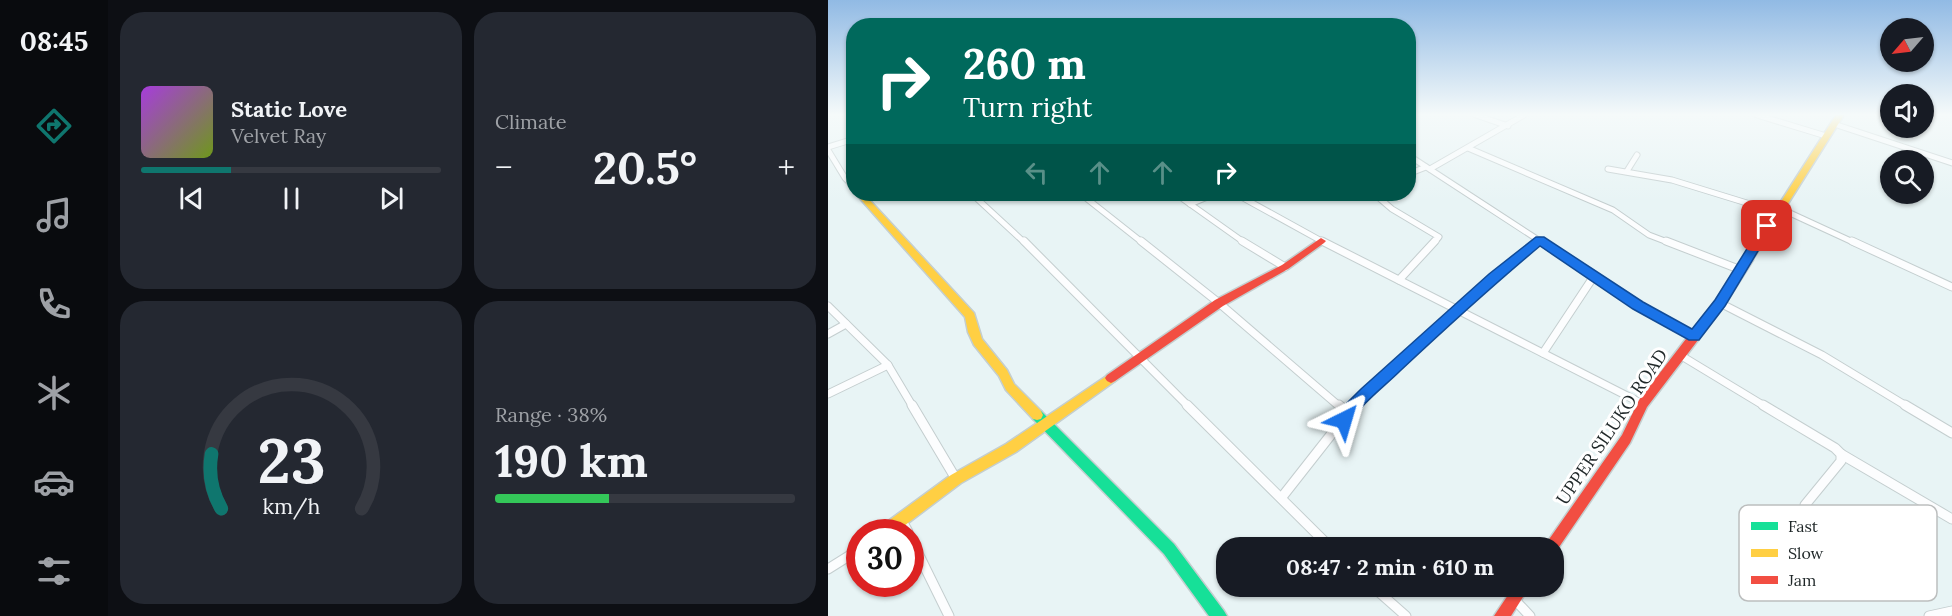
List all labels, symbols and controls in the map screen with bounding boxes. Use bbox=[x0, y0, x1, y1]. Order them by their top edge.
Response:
north arrow bbox=[1880, 18, 1934, 72]
map controls bbox=[1880, 18, 1934, 204]
text: 08:45 bbox=[20, 24, 88, 58]
text: 260 m bbox=[963, 37, 1086, 91]
icon: right bbox=[864, 42, 942, 120]
button: sound bbox=[1880, 84, 1934, 138]
text: Turn right bbox=[963, 90, 1092, 124]
text: Static Love bbox=[231, 95, 347, 123]
icon: directions bbox=[33, 105, 75, 147]
text: Climate bbox=[495, 109, 567, 134]
text: Velvet Ray bbox=[231, 123, 326, 148]
text: 20.5° bbox=[593, 139, 697, 196]
text: − bbox=[495, 146, 513, 188]
text: + bbox=[777, 146, 795, 188]
button: search bbox=[1880, 150, 1934, 204]
icon: left bbox=[1020, 156, 1053, 189]
icon: ahead bbox=[1083, 156, 1116, 189]
icon: ahead bbox=[1146, 156, 1179, 189]
icon: right bbox=[1209, 156, 1242, 189]
icon: previous bbox=[175, 182, 208, 215]
icon: pause bbox=[275, 182, 308, 215]
icon: next bbox=[375, 182, 408, 215]
icon: music bbox=[33, 194, 75, 236]
pin bbox=[1741, 200, 1792, 251]
icon: arrive bbox=[1750, 209, 1783, 242]
icon: phone bbox=[33, 283, 75, 325]
street label: UPPER SILUKO ROAD bbox=[1551, 344, 1672, 509]
icon: climate bbox=[33, 372, 75, 414]
position arrow bbox=[1312, 388, 1376, 452]
text: Range · 38% bbox=[495, 402, 607, 427]
text: 23 bbox=[257, 420, 325, 500]
text: 190 km bbox=[495, 432, 648, 489]
icon: car bbox=[33, 461, 75, 503]
text: km/h bbox=[262, 493, 320, 521]
legend bbox=[1739, 505, 1937, 601]
text: Fast bbox=[1788, 516, 1819, 536]
speed limit sign: 30 bbox=[846, 519, 924, 597]
text: Slow bbox=[1788, 543, 1824, 563]
icon: filters bbox=[33, 550, 75, 592]
text: 08:47 · 2 min · 610 m bbox=[1286, 553, 1494, 581]
text: Jam bbox=[1787, 570, 1816, 590]

